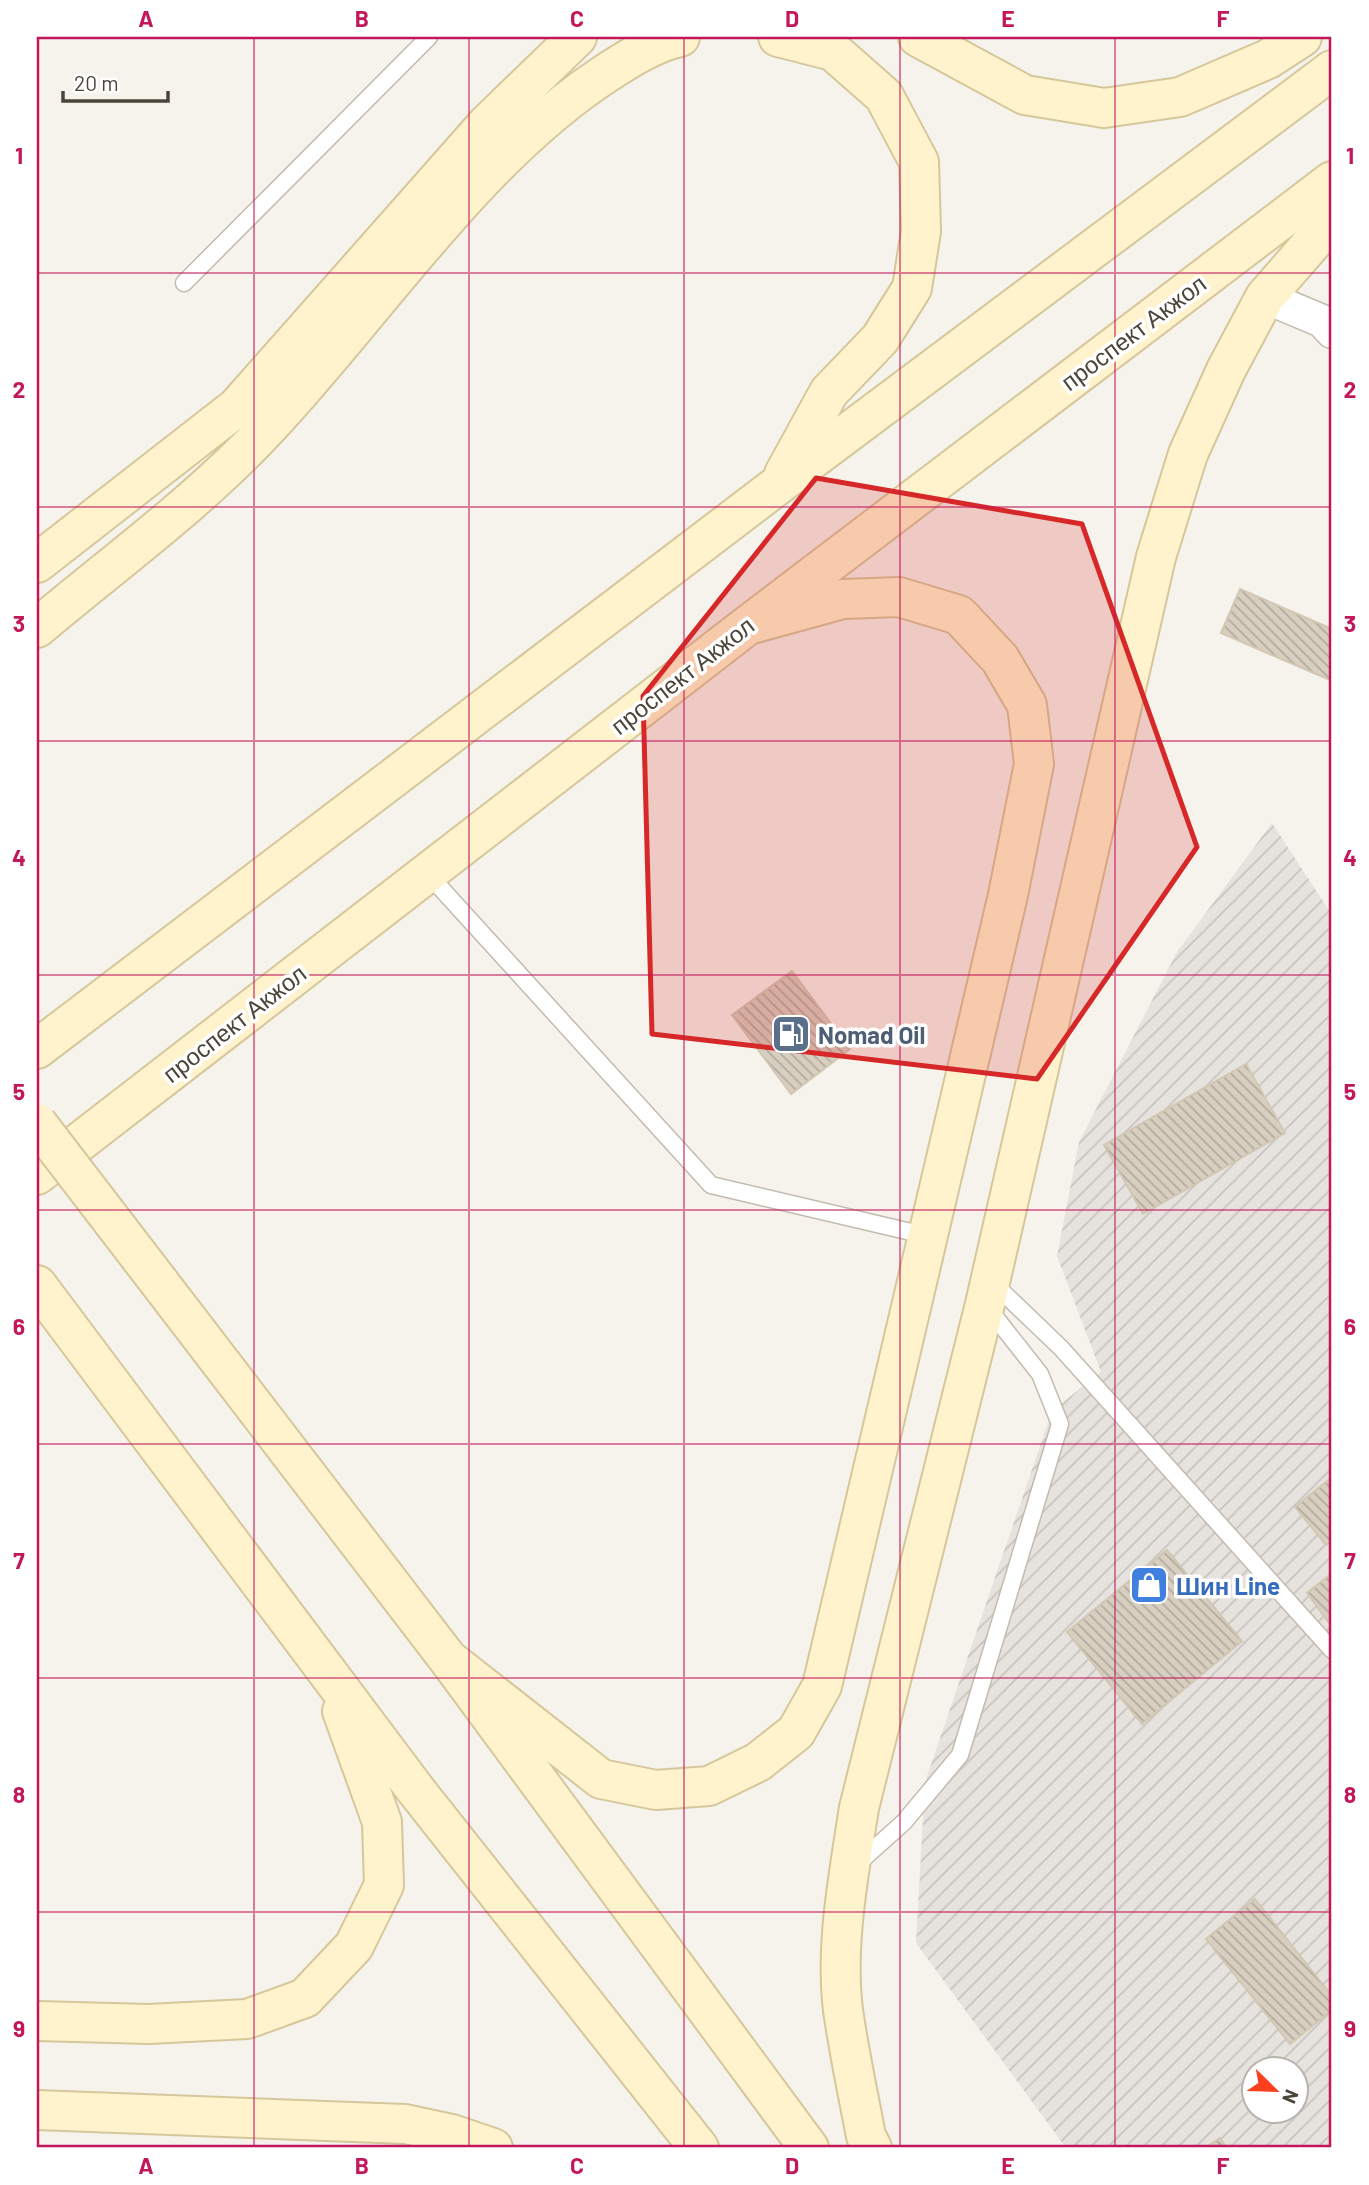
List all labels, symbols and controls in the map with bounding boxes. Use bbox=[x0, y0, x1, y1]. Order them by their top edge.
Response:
text: A bbox=[138, 4, 154, 32]
text: B bbox=[355, 4, 369, 32]
text: C bbox=[570, 4, 584, 32]
text: D bbox=[785, 4, 799, 32]
text: E bbox=[1001, 4, 1015, 32]
text: F bbox=[1217, 4, 1230, 32]
scale bar bbox=[63, 60, 168, 104]
text: 20 m bbox=[74, 70, 119, 95]
text: 1 bbox=[15, 141, 23, 169]
text: 1 bbox=[1346, 141, 1354, 169]
street label: проспект Акжол bbox=[1055, 268, 1211, 396]
text: 2 bbox=[13, 375, 25, 403]
text: 2 bbox=[1344, 375, 1356, 403]
text: 3 bbox=[13, 609, 25, 637]
text: 3 bbox=[1344, 609, 1356, 637]
street label: проспект Акжол bbox=[605, 610, 759, 740]
text: 4 bbox=[12, 843, 26, 871]
text: 4 bbox=[1343, 843, 1357, 871]
street label: проспект Акжол bbox=[157, 958, 311, 1088]
fuel station icon: Nomad Oil bbox=[770, 1013, 812, 1055]
place label: Nomad Oil bbox=[818, 1020, 925, 1049]
text: 5 bbox=[13, 1077, 25, 1105]
text: 5 bbox=[1344, 1077, 1356, 1105]
text: 6 bbox=[13, 1312, 25, 1340]
text: 6 bbox=[1344, 1312, 1356, 1340]
text: 7 bbox=[13, 1546, 25, 1574]
text: 7 bbox=[1344, 1546, 1356, 1574]
shop icon: Шин Line bbox=[1128, 1564, 1170, 1606]
place label: Шин Line bbox=[1176, 1571, 1280, 1600]
text: 8 bbox=[13, 1780, 25, 1808]
text: 8 bbox=[1344, 1780, 1356, 1808]
text: 9 bbox=[13, 2014, 25, 2042]
text: 9 bbox=[1344, 2014, 1356, 2042]
north arrow bbox=[1240, 2056, 1310, 2126]
text: N bbox=[1278, 2087, 1304, 2107]
text: A bbox=[138, 2151, 154, 2179]
text: B bbox=[355, 2151, 369, 2179]
text: C bbox=[570, 2151, 584, 2179]
text: D bbox=[785, 2151, 799, 2179]
text: E bbox=[1001, 2151, 1015, 2179]
text: F bbox=[1217, 2151, 1230, 2179]

